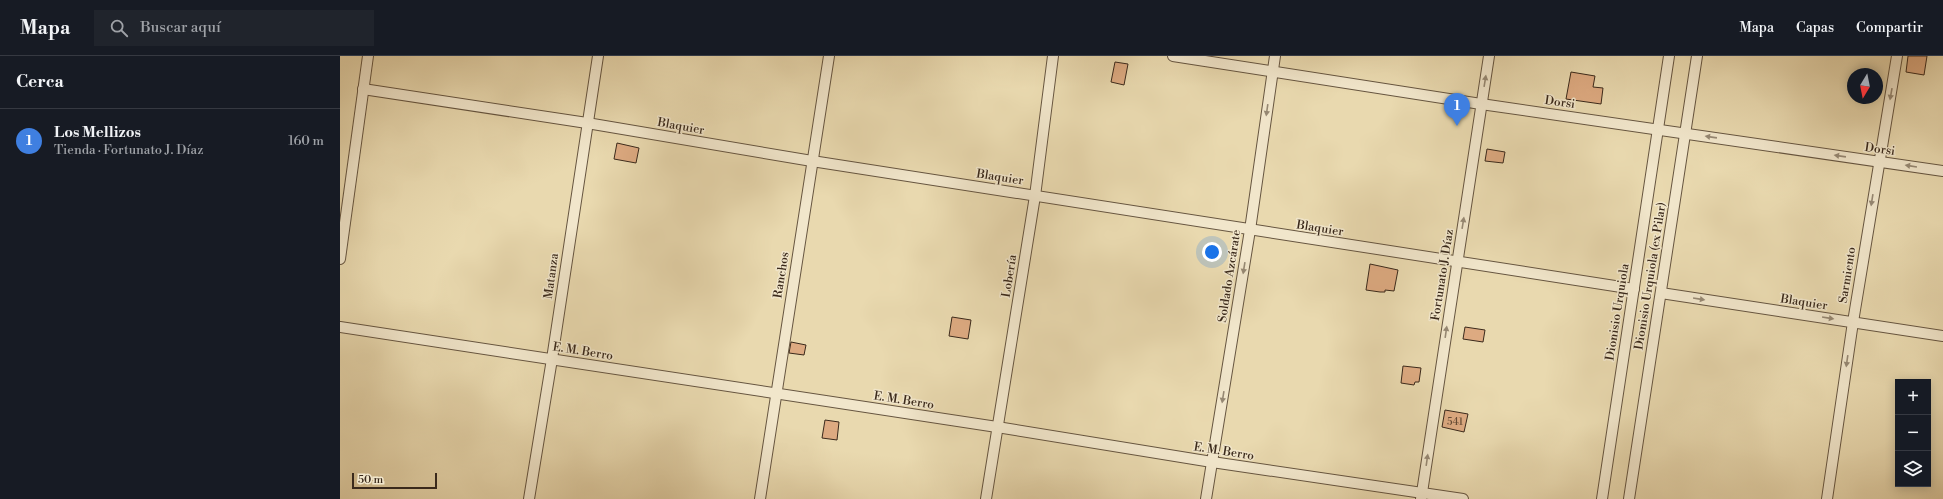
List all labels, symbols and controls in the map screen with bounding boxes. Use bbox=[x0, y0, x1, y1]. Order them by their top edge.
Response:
search box bbox=[94, 10, 374, 46]
text: Mapa bbox=[20, 16, 70, 40]
icon: search bbox=[108, 17, 130, 39]
text: Buscar aquí bbox=[140, 18, 221, 37]
text: Mapa bbox=[1739, 19, 1774, 37]
text: Capas bbox=[1796, 19, 1834, 37]
text: Compartir bbox=[1856, 19, 1923, 37]
north arrow bbox=[1847, 68, 1883, 104]
text: Cerca bbox=[16, 71, 64, 93]
one-way arrow bbox=[1482, 75, 1488, 87]
one-way arrow bbox=[1887, 88, 1893, 101]
pin: 1 bbox=[1444, 93, 1470, 126]
street label: Dorsi bbox=[1544, 93, 1576, 112]
one-way arrow bbox=[1264, 104, 1270, 116]
street label: Blaquier bbox=[655, 115, 706, 138]
text: Los Mellizos bbox=[54, 123, 141, 142]
text: 1 bbox=[26, 133, 32, 149]
text: 160 m bbox=[288, 133, 324, 149]
one-way arrow bbox=[1705, 134, 1717, 140]
street label: Dorsi bbox=[1864, 140, 1896, 159]
text: Tienda · Fortunato J. Díaz bbox=[54, 142, 203, 158]
one-way arrow bbox=[1834, 153, 1846, 159]
one-way arrow bbox=[1905, 163, 1917, 169]
street label: Blaquier bbox=[974, 166, 1025, 189]
one-way arrow bbox=[1869, 194, 1875, 206]
street label: Dionisio Urquiola (ex Pilar) bbox=[1631, 201, 1670, 351]
street label: Blaquier bbox=[1294, 217, 1345, 240]
one-way arrow bbox=[1460, 217, 1466, 229]
street label: Fortunato J. Díaz bbox=[1428, 228, 1457, 322]
street label: Soldado Azcárate bbox=[1215, 229, 1244, 324]
your location bbox=[1202, 242, 1222, 262]
street label: Sarmiento bbox=[1836, 246, 1859, 304]
street label: Matanza bbox=[541, 251, 562, 300]
street label: Ranchos bbox=[770, 251, 793, 299]
street label: Lobería bbox=[999, 253, 1020, 299]
one-way arrow bbox=[1241, 262, 1247, 275]
street label: Dionisio Urquiola bbox=[1602, 262, 1633, 362]
street label: Blaquier bbox=[1778, 291, 1829, 314]
one-way arrow bbox=[1693, 296, 1706, 302]
one-way arrow bbox=[1822, 316, 1834, 322]
one-way arrow bbox=[1443, 326, 1449, 338]
street label: E. M. Berro bbox=[552, 339, 614, 364]
one-way arrow bbox=[1844, 355, 1850, 367]
map controls bbox=[1895, 379, 1931, 487]
button: + bbox=[1895, 379, 1931, 415]
street label: E. M. Berro bbox=[873, 388, 935, 413]
one-way arrow bbox=[1220, 391, 1226, 403]
button: − bbox=[1895, 415, 1931, 451]
house number: 541 bbox=[1447, 416, 1464, 428]
street label: E. M. Berro bbox=[1193, 439, 1255, 464]
button: layers bbox=[1895, 451, 1931, 487]
one-way arrow bbox=[1424, 454, 1430, 467]
scale bar bbox=[352, 471, 437, 490]
text: 50 m bbox=[358, 473, 383, 487]

